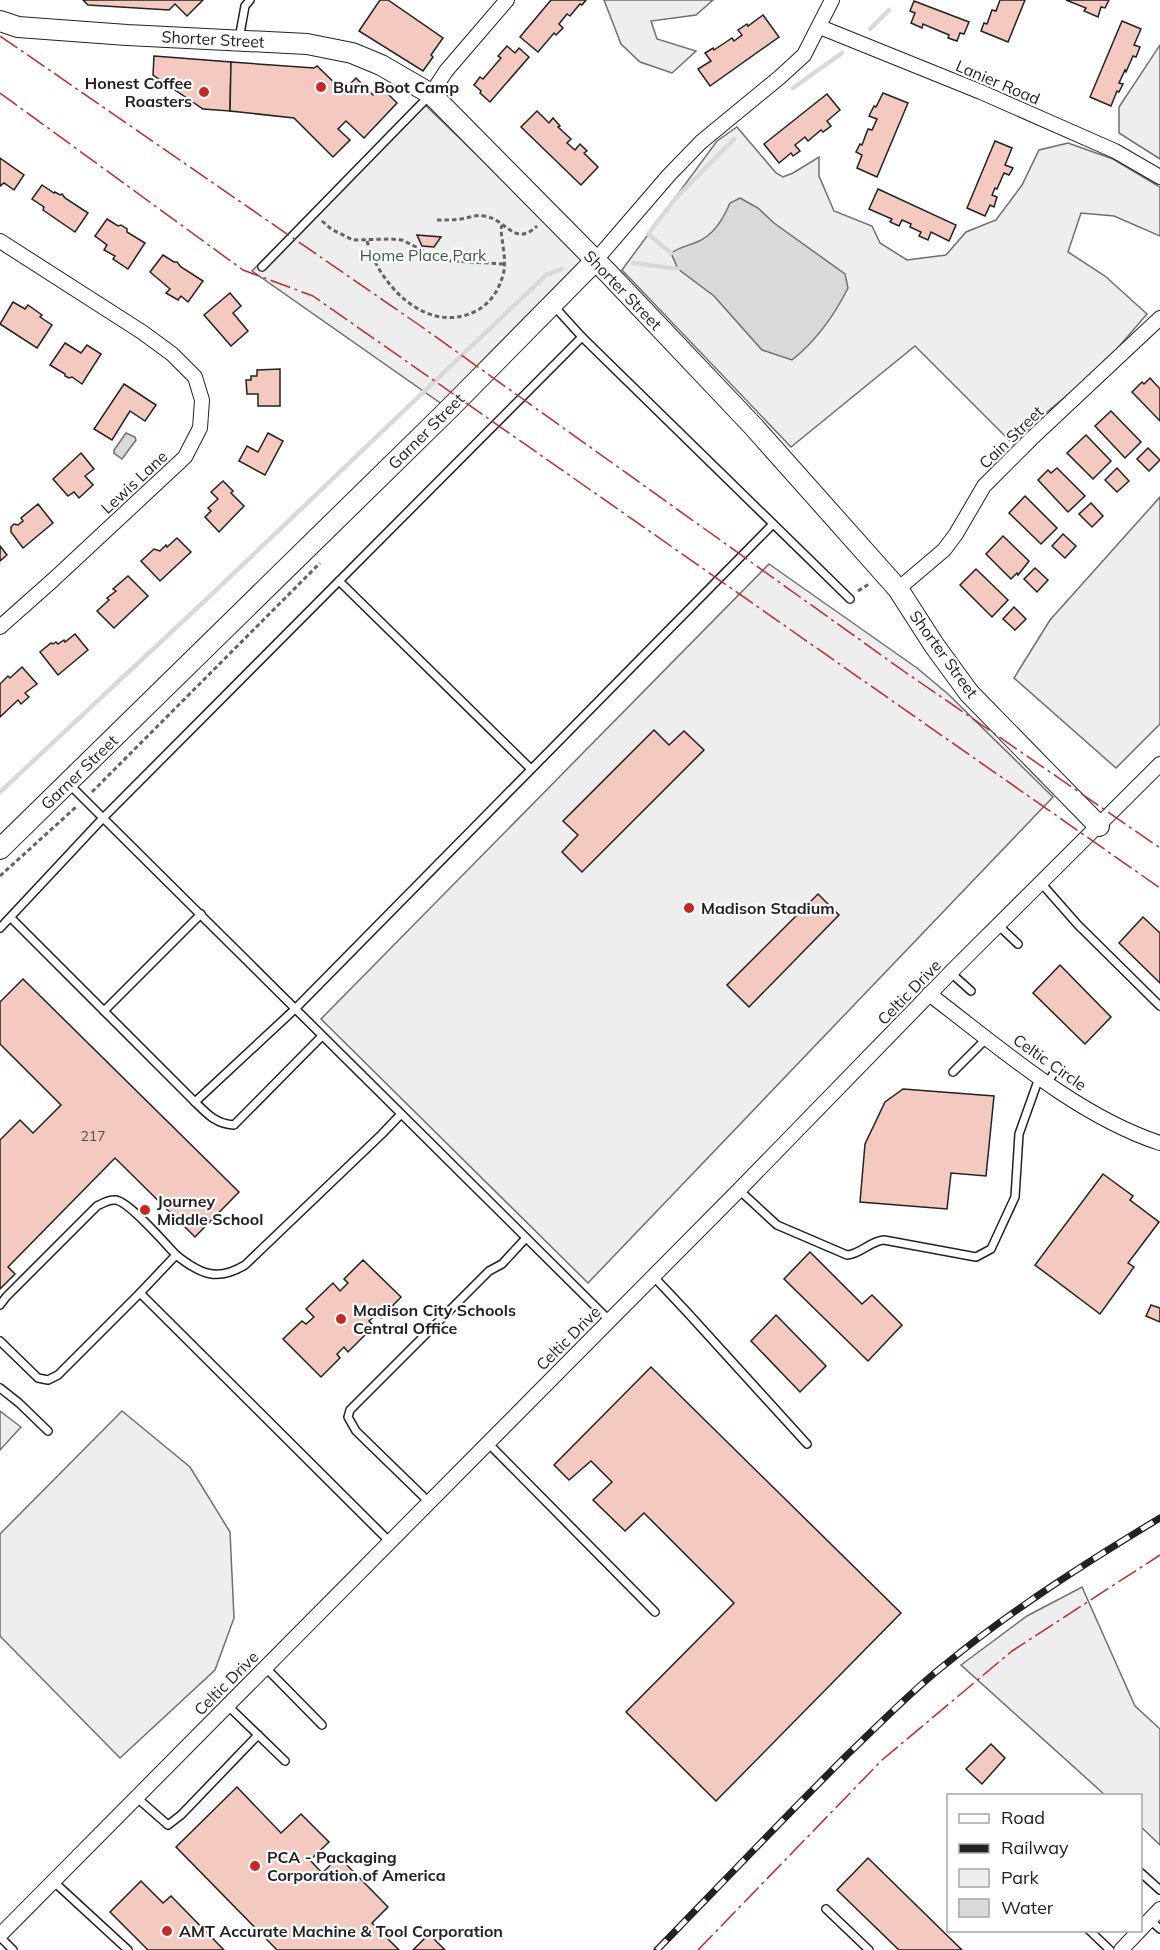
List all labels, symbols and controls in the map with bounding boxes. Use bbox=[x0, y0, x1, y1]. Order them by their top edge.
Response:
street label: Shorter Street bbox=[161, 26, 265, 52]
street label: Lanier Road bbox=[953, 55, 1043, 109]
place label: Honest Coffee Roasters bbox=[85, 73, 192, 111]
place label: Burn Boot Camp bbox=[333, 77, 459, 97]
marker: Burn Boot Camp bbox=[314, 80, 328, 94]
marker: Honest Coffee Roasters bbox=[197, 85, 211, 99]
park label: Home Place Park bbox=[360, 245, 487, 265]
street label: Shorter Street bbox=[580, 246, 666, 334]
street label: Garner Street bbox=[384, 389, 468, 473]
street label: Cain Street bbox=[975, 401, 1048, 473]
street label: Lewis Lane bbox=[97, 446, 171, 518]
street label: Shorter Street bbox=[906, 606, 983, 702]
street label: Garner Street bbox=[36, 730, 122, 814]
place label: Madison Stadium bbox=[701, 898, 835, 918]
marker: Madison Stadium bbox=[682, 901, 696, 915]
street label: Celtic Drive bbox=[873, 955, 945, 1029]
street label: Celtic Circle bbox=[1009, 1029, 1091, 1095]
house number: 217 bbox=[80, 1127, 106, 1145]
place label: Journey Middle School bbox=[157, 1191, 263, 1229]
marker: Journey Middle School bbox=[138, 1203, 152, 1217]
place label: Madison City Schools Central Office bbox=[353, 1300, 516, 1338]
street label: Celtic Drive bbox=[532, 1302, 604, 1374]
marker: Madison City Schools Central Office bbox=[334, 1312, 348, 1326]
street label: Celtic Drive bbox=[190, 1647, 262, 1719]
legend bbox=[947, 1794, 1142, 1932]
text: Road bbox=[1001, 1806, 1045, 1829]
text: Railway bbox=[1001, 1836, 1069, 1859]
place label: PCA - Packaging Corporation of America bbox=[267, 1847, 446, 1885]
marker: PCA - Packaging Corporation of America bbox=[248, 1859, 262, 1873]
text: Park bbox=[1001, 1866, 1040, 1889]
text: Water bbox=[1001, 1896, 1054, 1919]
place label: AMT Accurate Machine & Tool Corporation bbox=[179, 1921, 503, 1941]
marker: AMT Accurate Machine & Tool Corporation bbox=[160, 1924, 174, 1938]

